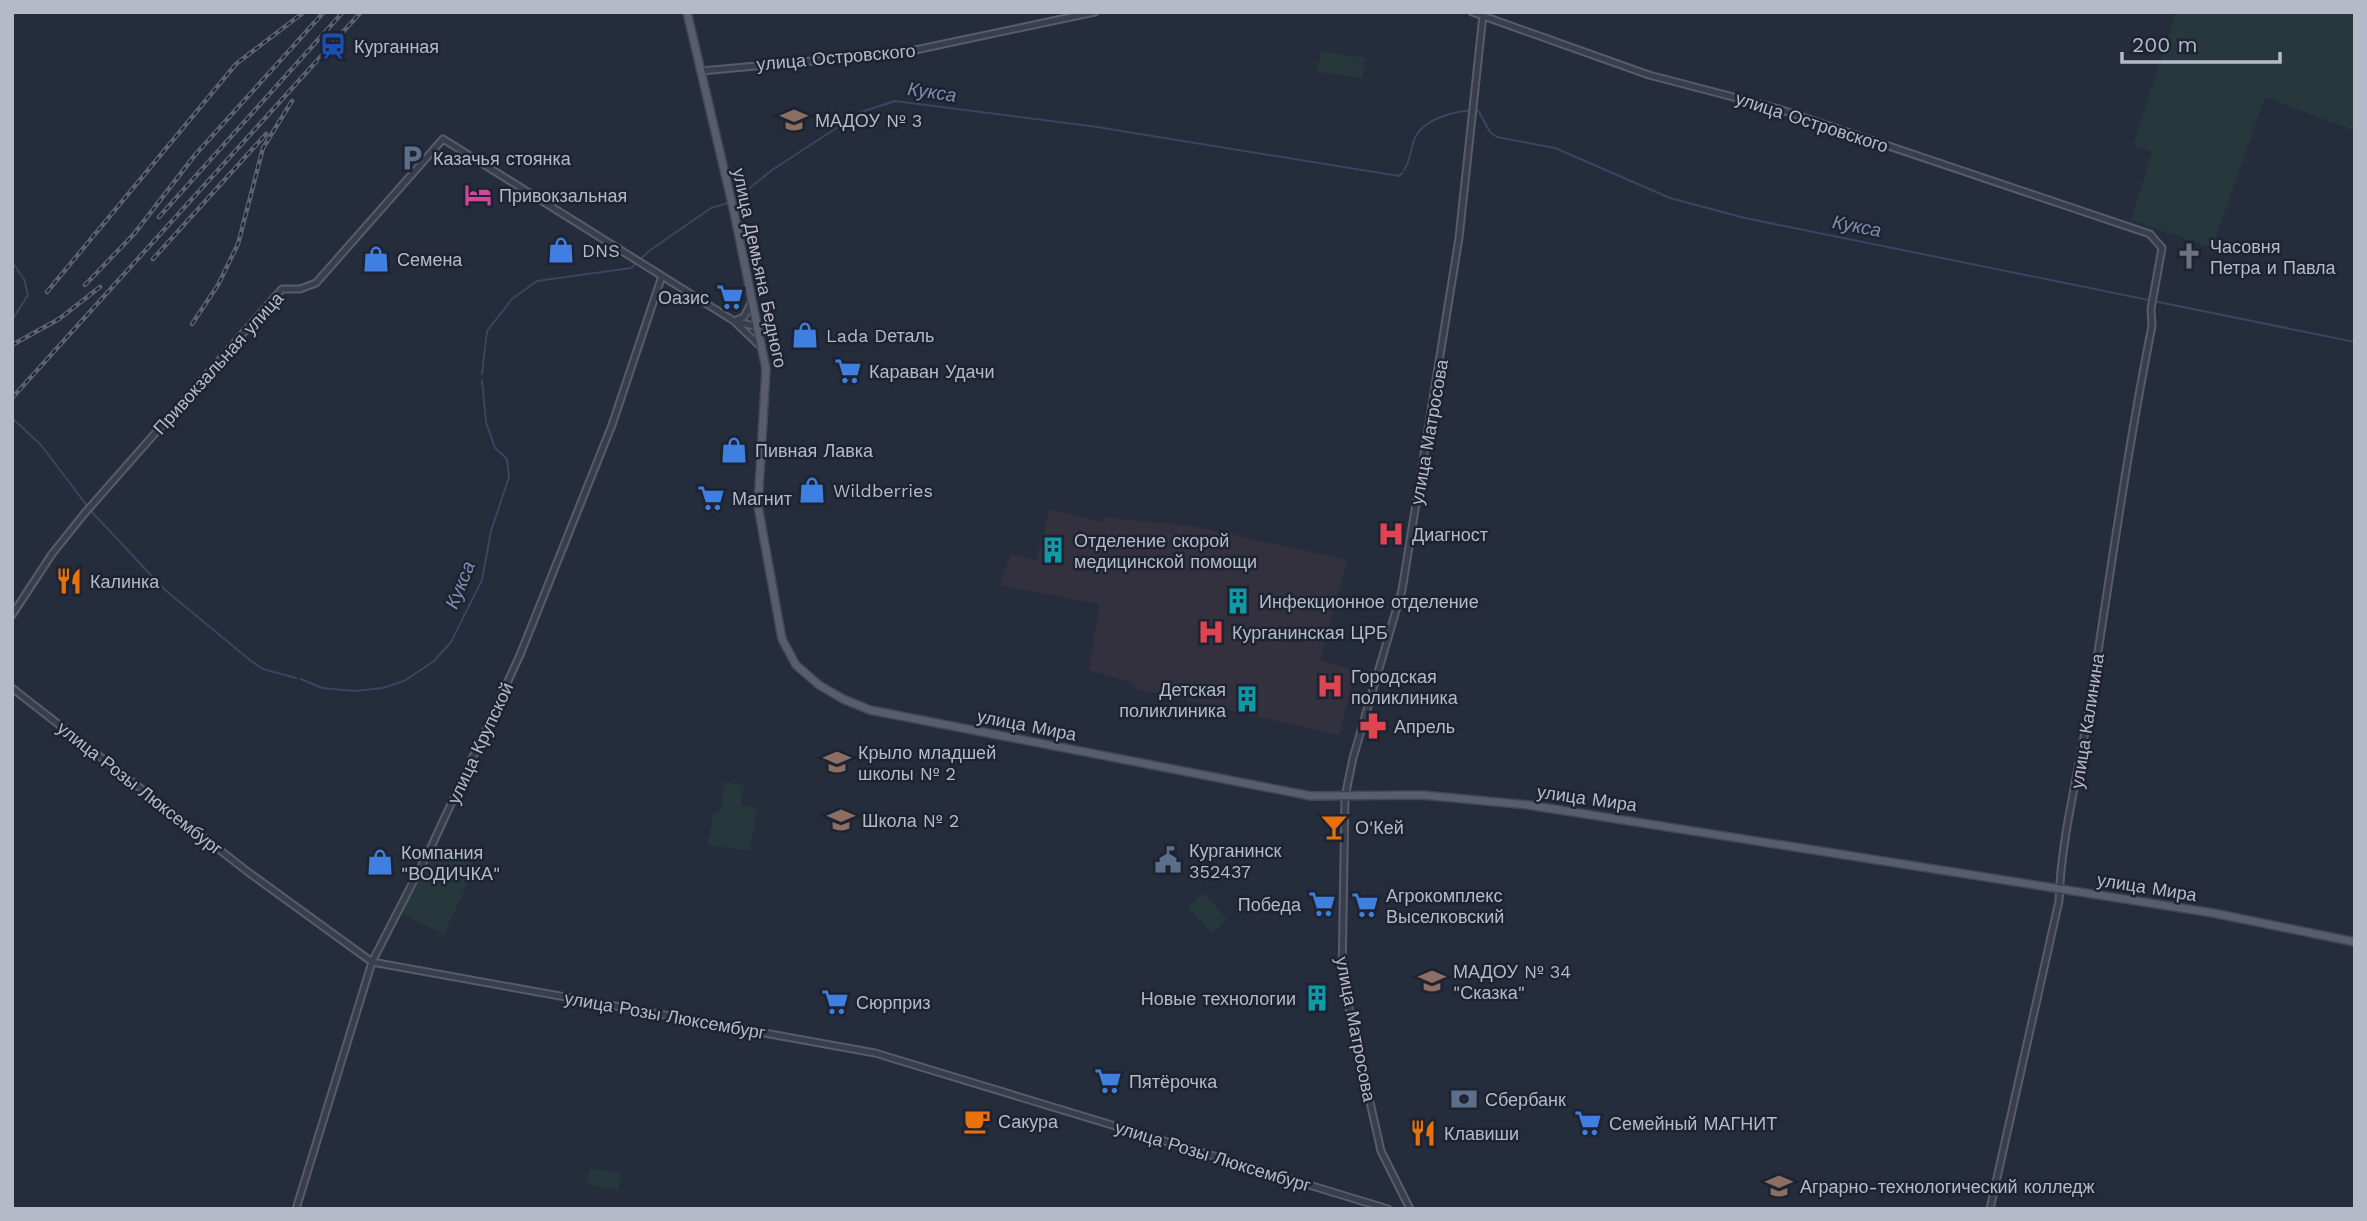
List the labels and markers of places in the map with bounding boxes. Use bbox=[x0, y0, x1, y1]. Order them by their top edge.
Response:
station icon: Курганная bbox=[318, 31, 348, 61]
place label: Курганная bbox=[354, 36, 439, 57]
school or university icon: МАДОУ № 3 bbox=[779, 105, 809, 135]
place label: МАДОУ № 3 bbox=[815, 110, 922, 131]
parking icon: Казачья стоянка bbox=[397, 143, 427, 173]
place label: Казачья стоянка bbox=[433, 148, 572, 169]
hotel icon: Привокзальная bbox=[463, 180, 493, 210]
place label: Привокзальная bbox=[499, 185, 627, 206]
shop icon: DNS bbox=[546, 235, 576, 265]
place label: Часовня Петра и Павла bbox=[2210, 236, 2337, 278]
place label: DNS bbox=[582, 240, 620, 261]
church icon: Часовня Петра и Павла bbox=[2174, 241, 2204, 271]
shop icon: Семена bbox=[361, 244, 391, 274]
place label: Семена bbox=[397, 249, 463, 270]
supermarket icon: Оазис bbox=[715, 282, 745, 312]
place label: Оазис bbox=[658, 287, 709, 308]
shop icon: Lada Dеталь bbox=[790, 320, 820, 350]
place label: Lada Dеталь bbox=[826, 325, 934, 346]
supermarket icon: Караван Удачи bbox=[833, 356, 863, 386]
place label: Караван Удачи bbox=[869, 361, 995, 382]
shop icon: Пивная Лавка bbox=[719, 435, 749, 465]
place label: Пивная Лавка bbox=[755, 440, 874, 461]
shop icon: Wildberries bbox=[797, 475, 827, 505]
place label: Wildberries bbox=[833, 480, 933, 501]
supermarket icon: Магнит bbox=[696, 483, 726, 513]
place label: Магнит bbox=[732, 488, 792, 509]
hospital icon: Диагност bbox=[1376, 519, 1406, 549]
place label: Диагност bbox=[1412, 524, 1488, 545]
place label: Отделение скорой медицинской помощи bbox=[1074, 530, 1257, 572]
building icon: Отделение скорой медицинской помощи bbox=[1038, 535, 1068, 565]
restaurant icon: Калинка bbox=[54, 566, 84, 596]
place label: Калинка bbox=[90, 571, 160, 592]
building icon: Инфекционное отделение bbox=[1223, 586, 1253, 616]
place label: Инфекционное отделение bbox=[1259, 591, 1479, 612]
hospital icon: Курганинская ЦРБ bbox=[1196, 617, 1226, 647]
place label: Курганинская ЦРБ bbox=[1232, 622, 1388, 643]
place label: Городская поликлиника bbox=[1351, 666, 1459, 708]
hospital icon: Городская поликлиника bbox=[1315, 671, 1345, 701]
place label: Детская поликлиника bbox=[1119, 679, 1227, 721]
building icon: Детская поликлиника bbox=[1232, 684, 1262, 714]
pharmacy icon: Апрель bbox=[1358, 711, 1388, 741]
place label: Апрель bbox=[1394, 716, 1455, 737]
place label: Крыло младшей школы № 2 bbox=[858, 742, 996, 784]
school or university icon: Крыло младшей школы № 2 bbox=[822, 747, 852, 777]
school or university icon: Школа № 2 bbox=[826, 805, 856, 835]
place label: Школа № 2 bbox=[862, 810, 959, 831]
bar icon: О'Кей bbox=[1319, 812, 1349, 842]
place label: О'Кей bbox=[1355, 817, 1404, 838]
place label: Курганинск 352437 bbox=[1189, 840, 1281, 882]
place label: Компания "ВОДИЧКА" bbox=[401, 842, 500, 884]
public building icon: Курганинск 352437 bbox=[1153, 845, 1183, 875]
shop icon: Компания "ВОДИЧКА" bbox=[365, 847, 395, 877]
place label: Агрокомплекс Выселковский bbox=[1386, 885, 1504, 927]
supermarket icon: Победа bbox=[1307, 889, 1337, 919]
supermarket icon: Агрокомплекс Выселковский bbox=[1350, 890, 1380, 920]
place label: Победа bbox=[1238, 894, 1302, 915]
place label: МАДОУ № 34 "Сказка" bbox=[1453, 961, 1571, 1003]
school or university icon: МАДОУ № 34 "Сказка" bbox=[1417, 966, 1447, 996]
building icon: Новые технологии bbox=[1302, 983, 1332, 1013]
supermarket icon: Сюрприз bbox=[820, 987, 850, 1017]
place label: Новые технологии bbox=[1141, 988, 1296, 1009]
place label: Сюрприз bbox=[856, 992, 931, 1013]
supermarket icon: Пятёрочка bbox=[1093, 1066, 1123, 1096]
place label: Пятёрочка bbox=[1129, 1071, 1218, 1092]
bank icon: Сбербанк bbox=[1449, 1084, 1479, 1114]
place label: Сбербанк bbox=[1485, 1089, 1566, 1110]
cafe icon: Сакура bbox=[962, 1106, 992, 1136]
supermarket icon: Семейный МАГНИТ bbox=[1573, 1108, 1603, 1138]
place label: Сакура bbox=[998, 1111, 1059, 1132]
place label: Семейный МАГНИТ bbox=[1609, 1113, 1777, 1134]
restaurant icon: Клавиши bbox=[1408, 1118, 1438, 1148]
place label: Клавиши bbox=[1444, 1123, 1519, 1144]
school or university icon: Аграрно-технологический колледж bbox=[1764, 1171, 1794, 1201]
place label: Аграрно-технологический колледж bbox=[1800, 1176, 2095, 1197]

